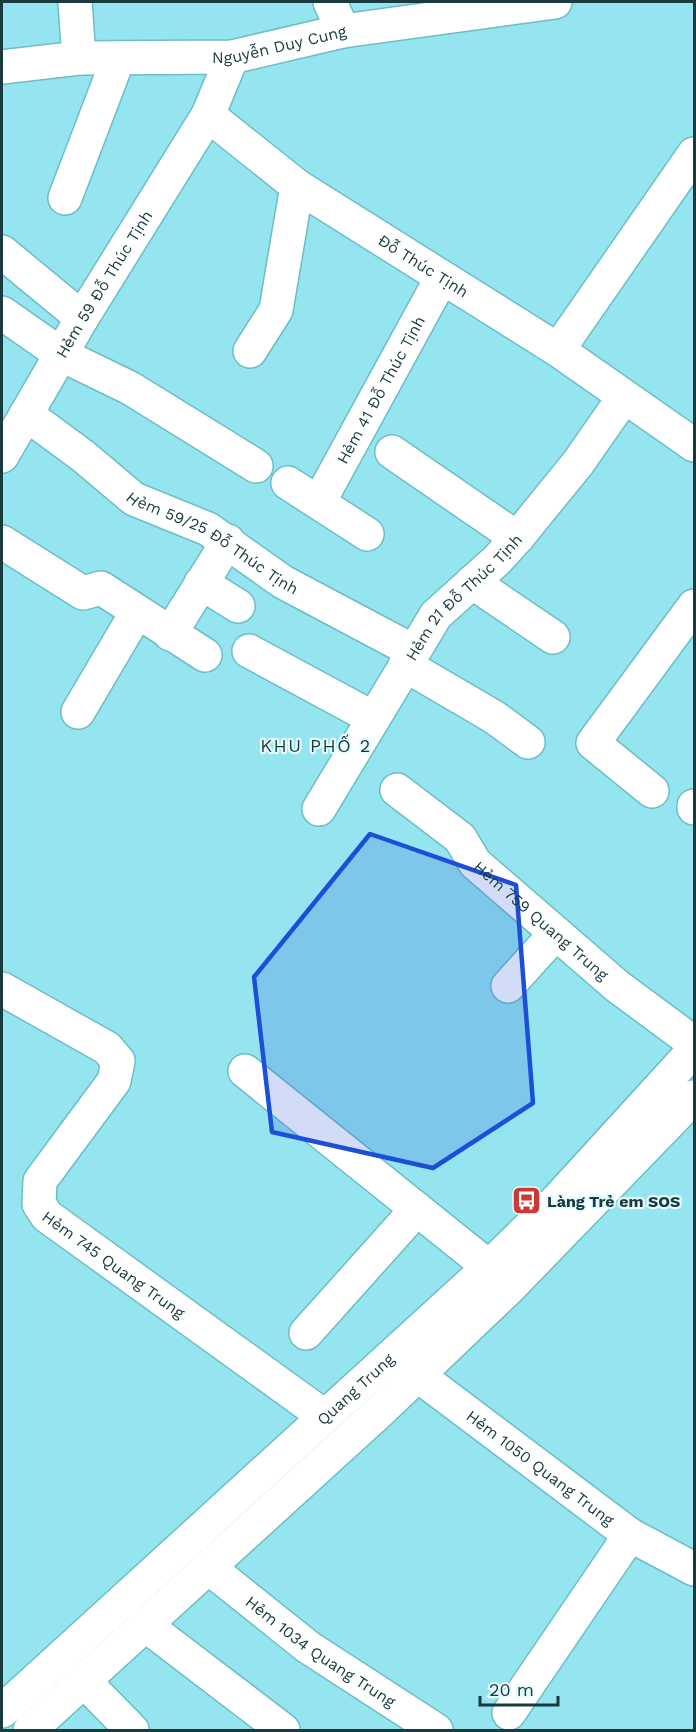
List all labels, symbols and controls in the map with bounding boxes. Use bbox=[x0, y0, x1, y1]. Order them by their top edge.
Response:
street label: Nguyễn Duy Cung bbox=[212, 21, 349, 67]
street label: Hẻm 59 Đỗ Thúc Tịnh bbox=[52, 207, 156, 361]
street label: Đỗ Thúc Tịnh bbox=[375, 230, 472, 301]
street label: Hẻm 41 Đỗ Thúc Tịnh bbox=[333, 313, 429, 467]
street label: Hẻm 59/25 Đỗ Thúc Tịnh bbox=[122, 488, 302, 598]
street label: Hẻm 21 Đỗ Thúc Tịnh bbox=[402, 530, 526, 664]
district label: KHU PHỐ 2 bbox=[260, 734, 372, 756]
street label: Hẻm 759 Quang Trung bbox=[470, 857, 613, 985]
bus stop icon: Làng Trẻ em SOS bbox=[510, 1185, 542, 1217]
place label: Làng Trẻ em SOS bbox=[547, 1192, 680, 1211]
street label: Hẻm 745 Quang Trung bbox=[38, 1207, 189, 1323]
street label: Quang Trung bbox=[313, 1349, 398, 1429]
street label: Hẻm 1050 Quang Trung bbox=[462, 1406, 618, 1530]
street label: Hẻm 1034 Quang Trung bbox=[242, 1592, 399, 1712]
scale bar bbox=[480, 1669, 558, 1707]
text: 20 m bbox=[489, 1679, 534, 1700]

